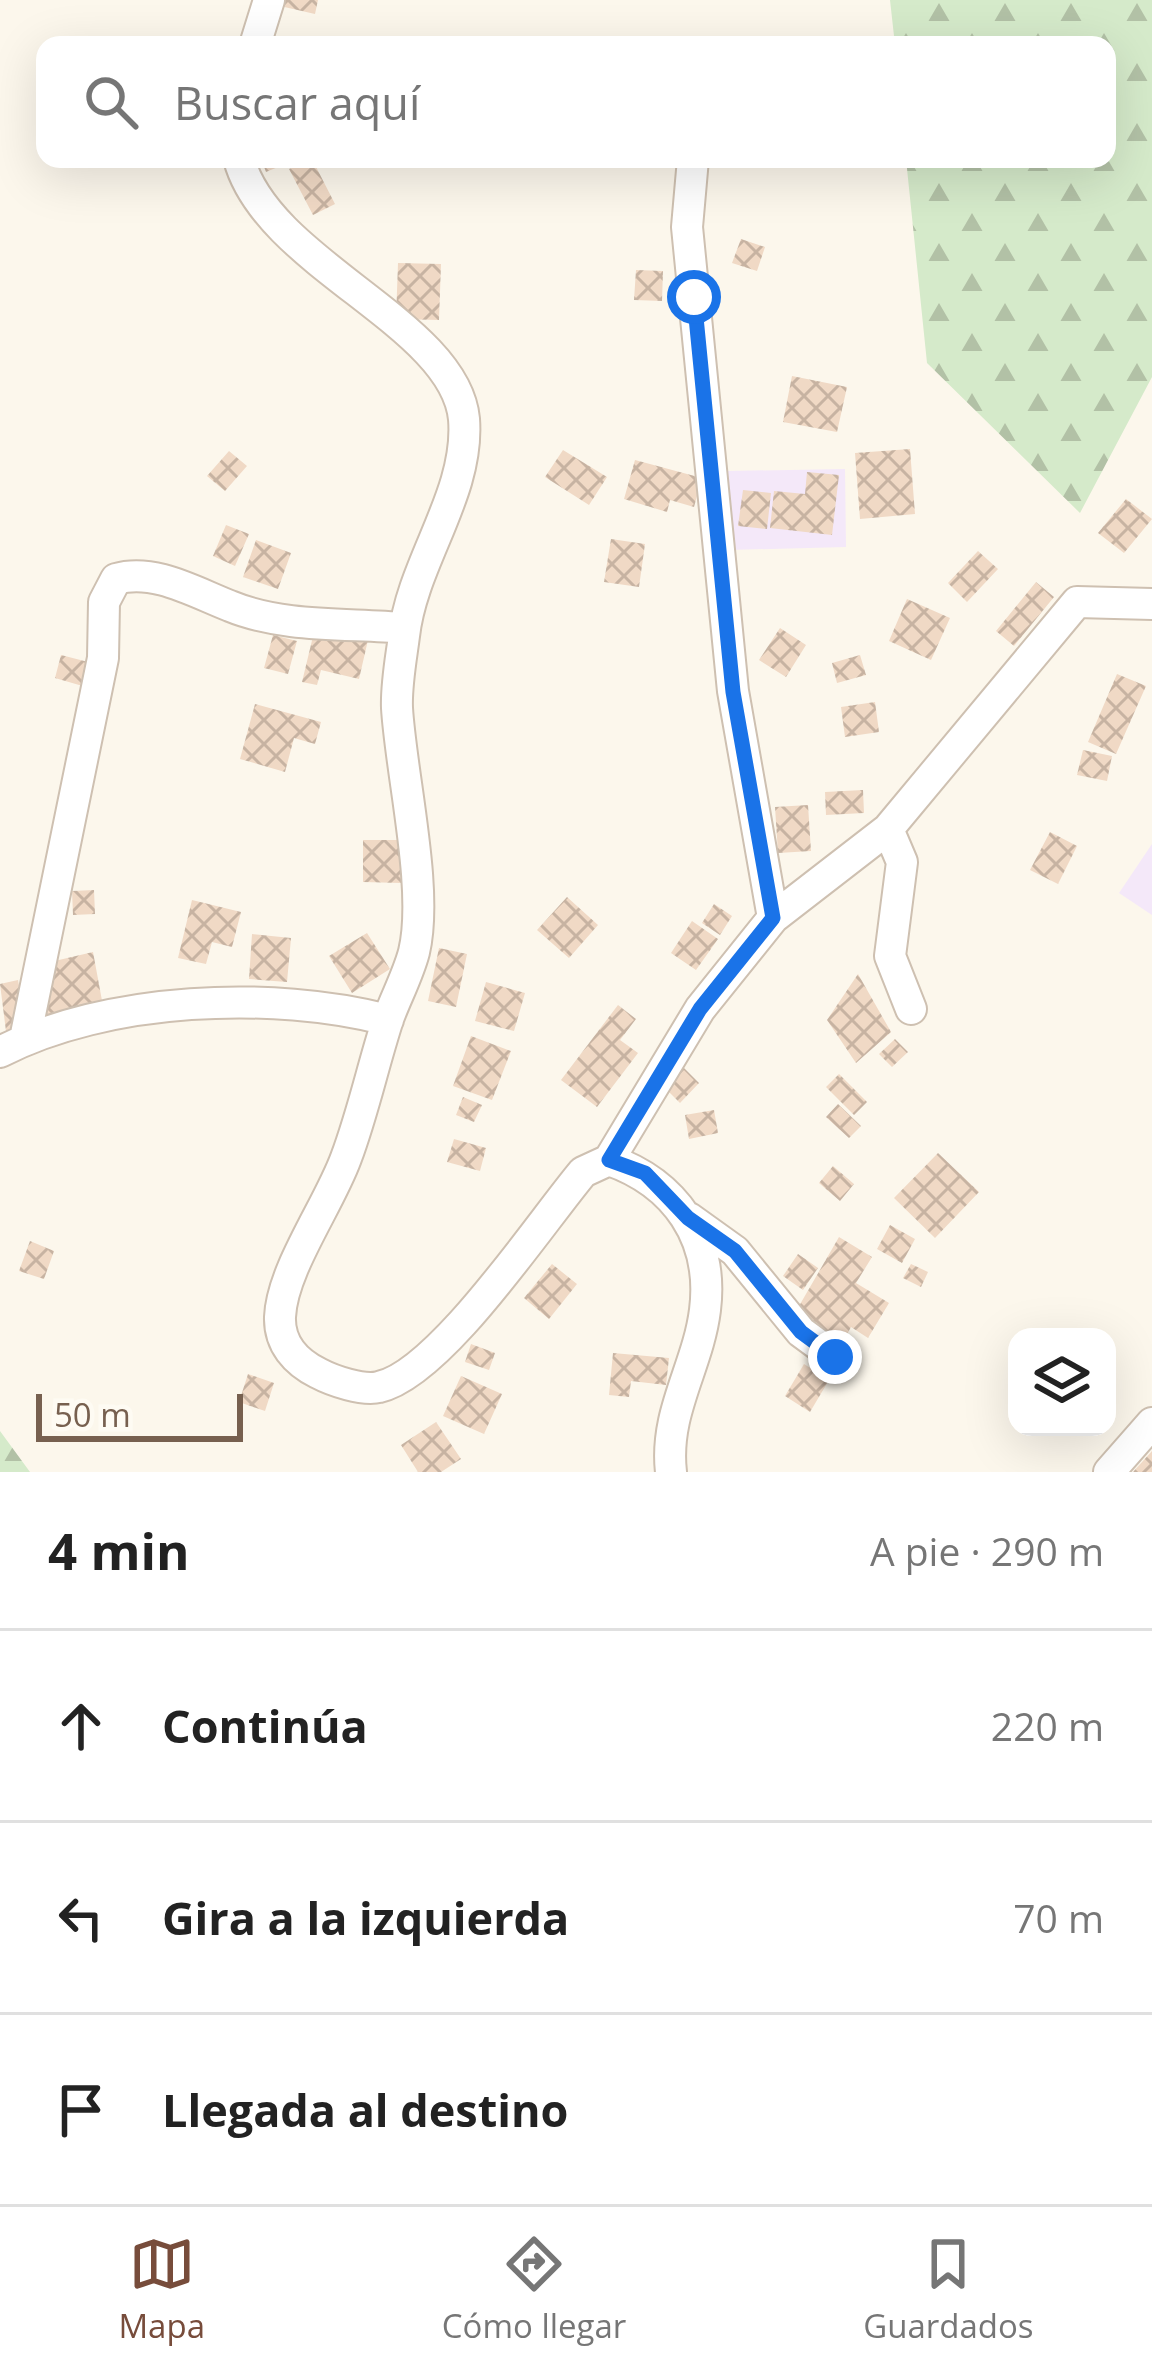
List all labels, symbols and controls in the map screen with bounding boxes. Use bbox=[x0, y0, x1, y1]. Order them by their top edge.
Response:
search box bbox=[36, 36, 1116, 168]
icon: search bbox=[78, 69, 144, 135]
text: Buscar aquí bbox=[174, 72, 420, 133]
route start bbox=[667, 270, 721, 324]
map controls bbox=[1008, 1328, 1116, 1436]
button: layers bbox=[1008, 1328, 1116, 1436]
route end bbox=[808, 1330, 862, 1384]
scale bar bbox=[36, 1388, 243, 1441]
text: 50 m bbox=[54, 1392, 131, 1437]
text: 4 min bbox=[48, 1515, 190, 1585]
text: A pie · 290 m bbox=[870, 1524, 1104, 1577]
icon: ahead bbox=[48, 1693, 114, 1759]
text: Continúa bbox=[162, 1695, 368, 1756]
text: 220 m bbox=[991, 1699, 1104, 1752]
icon: left bbox=[48, 1885, 114, 1951]
text: Gira a la izquierda bbox=[162, 1887, 569, 1948]
text: 70 m bbox=[1013, 1891, 1104, 1944]
icon: arrive bbox=[48, 2077, 114, 2143]
text: Llegada al destino bbox=[162, 2079, 568, 2140]
tab: Mapa bbox=[118, 2231, 205, 2348]
tab: Cómo llegar bbox=[442, 2231, 626, 2348]
tab: Guardados bbox=[863, 2231, 1034, 2348]

